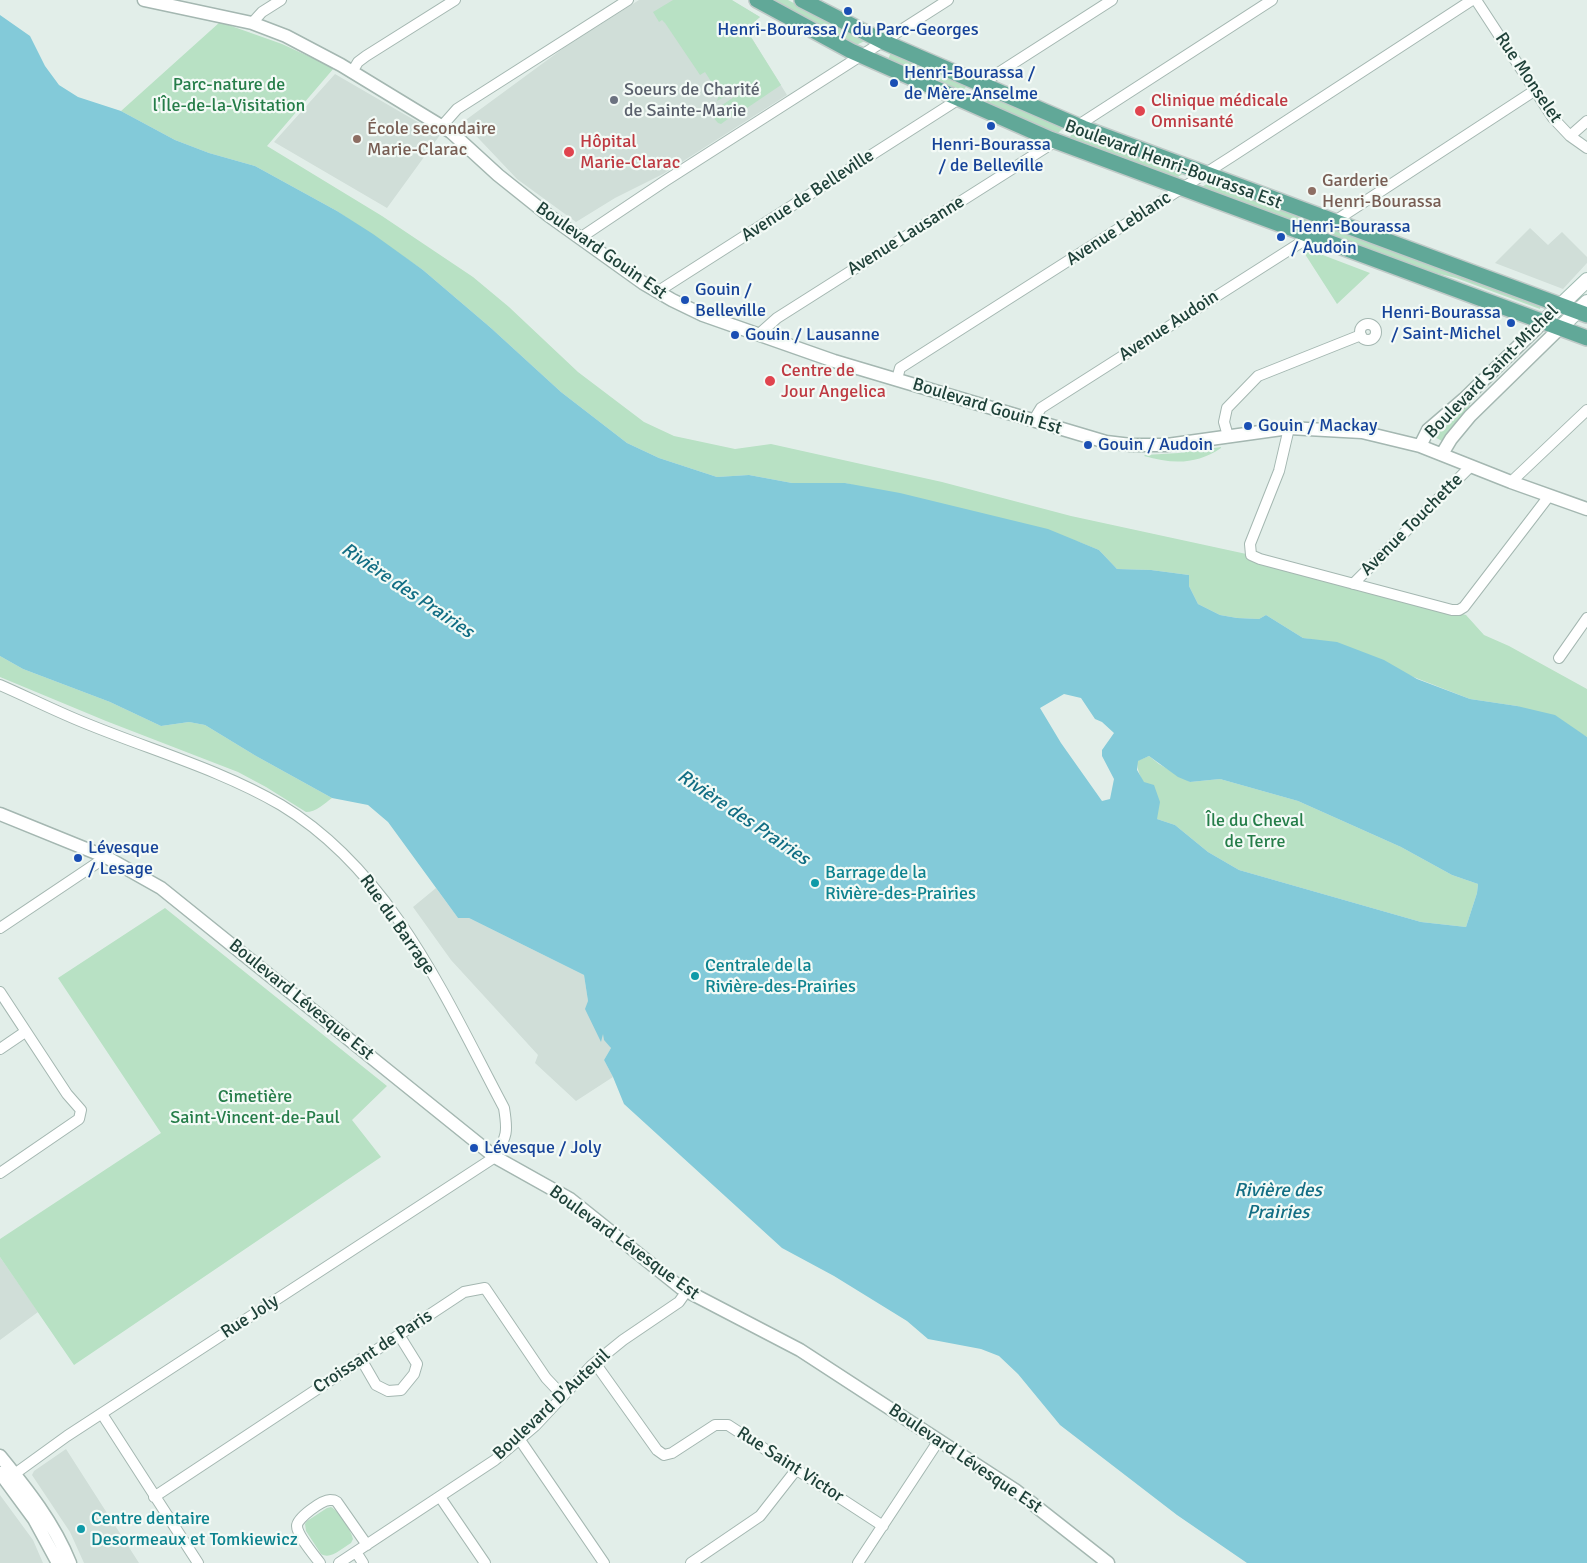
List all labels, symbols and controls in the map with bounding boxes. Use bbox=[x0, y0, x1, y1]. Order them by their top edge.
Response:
marker: Henri-Bourassa / du Parc-Georges bbox=[842, 5, 854, 17]
place label: Henri-Bourassa / du Parc-Georges bbox=[717, 19, 979, 41]
street label: Rue Monselet bbox=[1490, 29, 1566, 127]
place label: Henri-Bourassa / de Mère-Anselme bbox=[904, 62, 1038, 104]
park label: Parc-nature de l'Île-de-la-Visitation bbox=[153, 74, 305, 116]
marker: Henri-Bourassa / de Mère-Anselme bbox=[888, 77, 900, 89]
place label: Soeurs de Charité de Sainte-Marie bbox=[624, 79, 760, 122]
place label: Clinique médicale Omnisanté bbox=[1151, 90, 1288, 132]
marker: Soeurs de Charité de Sainte-Marie bbox=[608, 94, 620, 106]
marker: Clinique médicale Omnisanté bbox=[1133, 104, 1147, 118]
street label: Boulevard Henri-Bourassa Est bbox=[1062, 116, 1284, 214]
place label: École secondaire Marie-Clarac bbox=[367, 118, 496, 160]
marker: Henri-Bourassa / de Belleville bbox=[985, 120, 997, 132]
place label: Hôpital Marie-Clarac bbox=[580, 131, 680, 173]
marker: École secondaire Marie-Clarac bbox=[351, 133, 363, 145]
place label: Henri-Bourassa / de Belleville bbox=[931, 134, 1051, 176]
marker: Hôpital Marie-Clarac bbox=[562, 145, 576, 159]
street label: Avenue de Belleville bbox=[738, 145, 878, 247]
place label: Garderie Henri-Bourassa bbox=[1322, 170, 1442, 212]
marker: Garderie Henri-Bourassa bbox=[1306, 185, 1318, 197]
street label: Avenue Leblanc bbox=[1063, 187, 1175, 271]
street label: Avenue Lausanne bbox=[843, 191, 969, 281]
street label: Boulevard Gouin Est bbox=[531, 198, 671, 304]
place label: Henri-Bourassa / Audoin bbox=[1291, 216, 1411, 258]
marker: Henri-Bourassa / Audoin bbox=[1275, 231, 1287, 243]
place label: Gouin / Belleville bbox=[695, 279, 766, 322]
street label: Avenue Audoin bbox=[1115, 286, 1223, 366]
marker: Gouin / Belleville bbox=[679, 294, 691, 306]
street label: Boulevard Saint-Michel bbox=[1421, 301, 1563, 443]
place label: Henri-Bourassa / Saint-Michel bbox=[1381, 302, 1501, 344]
marker: Henri-Bourassa / Saint-Michel bbox=[1505, 317, 1517, 329]
place label: Gouin / Lausanne bbox=[745, 324, 880, 346]
marker: Gouin / Lausanne bbox=[729, 329, 741, 341]
place label: Centre de Jour Angelica bbox=[781, 360, 886, 402]
marker: Centre de Jour Angelica bbox=[763, 374, 777, 388]
street label: Boulevard Gouin Est bbox=[910, 374, 1064, 440]
place label: Gouin / Mackay bbox=[1258, 415, 1377, 437]
marker: Gouin / Mackay bbox=[1242, 420, 1254, 432]
place label: Gouin / Audoin bbox=[1098, 434, 1213, 456]
marker: Gouin / Audoin bbox=[1082, 439, 1094, 451]
street label: Avenue Touchette bbox=[1356, 469, 1468, 581]
water label: Rivière des Prairies bbox=[337, 538, 477, 644]
water label: Rivière des Prairies bbox=[673, 765, 813, 871]
park label: Île du Cheval de Terre bbox=[1206, 810, 1304, 852]
place label: Lévesque / Lesage bbox=[88, 837, 159, 880]
marker: Lévesque / Lesage bbox=[72, 852, 84, 864]
place label: Barrage de la Rivière-des-Prairies bbox=[825, 862, 976, 904]
street label: Rue du Barrage bbox=[355, 871, 439, 979]
marker: Barrage de la Rivière-des-Prairies bbox=[809, 877, 821, 889]
street label: Boulevard Lévesque Est bbox=[224, 935, 378, 1065]
place label: Centrale de la Rivière-des-Prairies bbox=[705, 955, 856, 998]
marker: Centrale de la Rivière-des-Prairies bbox=[689, 970, 701, 982]
park label: Cimetière Saint-Vincent-de-Paul bbox=[170, 1086, 340, 1128]
place label: Lévesque / Joly bbox=[484, 1137, 601, 1159]
marker: Lévesque / Joly bbox=[468, 1142, 480, 1154]
water label: Rivière des Prairies bbox=[1234, 1180, 1322, 1224]
street label: Boulevard Lévesque Est bbox=[545, 1181, 703, 1305]
street label: Rue Joly bbox=[217, 1290, 283, 1344]
street label: Croissant de Paris bbox=[309, 1305, 437, 1399]
street label: Boulevard D'Auteuil bbox=[489, 1345, 615, 1465]
street label: Boulevard Lévesque Est bbox=[884, 1400, 1046, 1518]
street label: Rue Saint Victor bbox=[732, 1422, 848, 1508]
place label: Centre dentaire Desormeaux et Tomkiewicz bbox=[91, 1508, 298, 1550]
marker: Centre dentaire Desormeaux et Tomkiewicz bbox=[75, 1523, 87, 1535]

